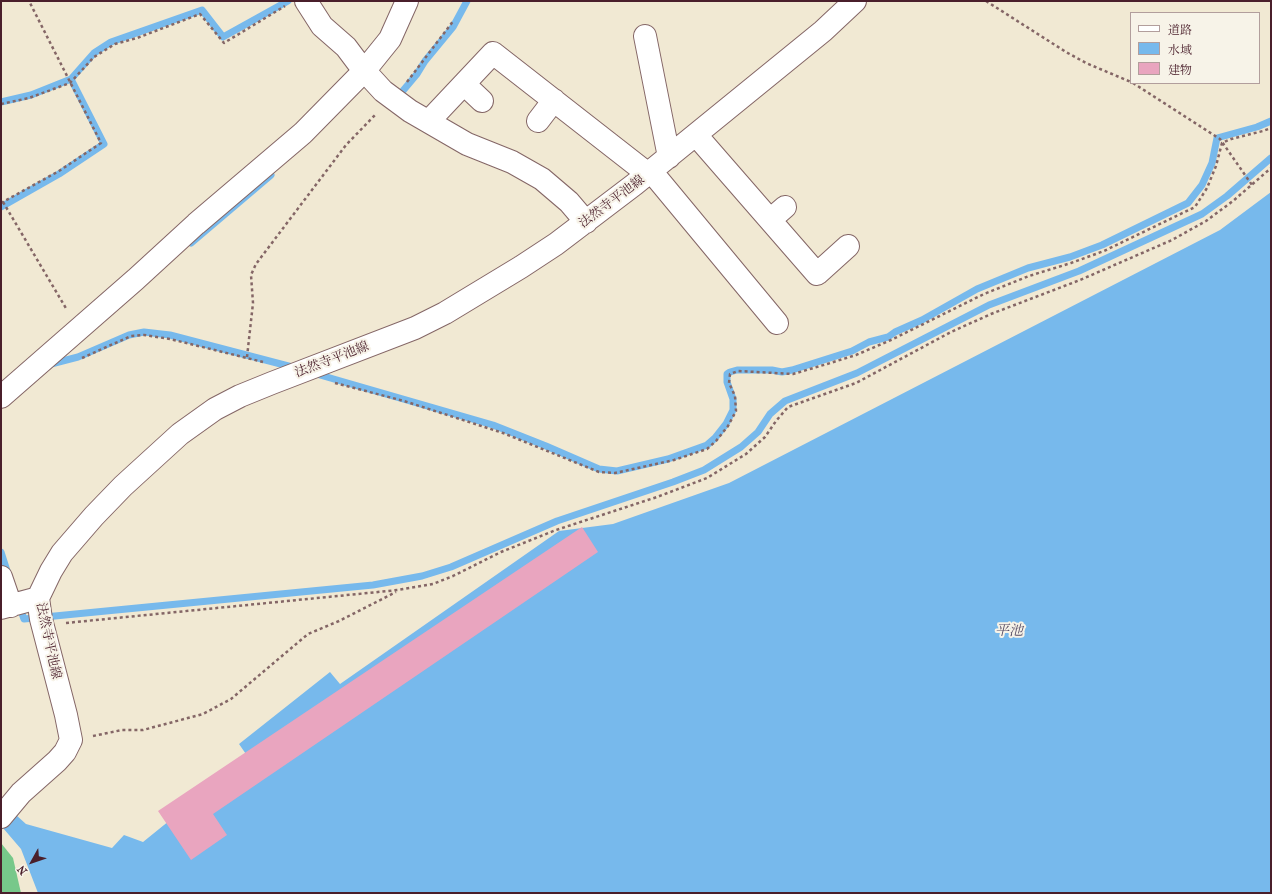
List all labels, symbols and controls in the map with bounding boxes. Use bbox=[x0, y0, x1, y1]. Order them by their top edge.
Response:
legend bbox=[1130, 12, 1260, 84]
text: 道路 bbox=[1168, 23, 1192, 37]
text: 水域 bbox=[1168, 43, 1192, 57]
text: 建物 bbox=[1168, 63, 1192, 77]
street label: 法然寺平池線 bbox=[576, 172, 648, 232]
street label: 法然寺平池線 bbox=[293, 339, 371, 381]
street label: 法然寺平池線 bbox=[32, 601, 64, 681]
water label: 平池 bbox=[995, 624, 1023, 640]
north arrow bbox=[12, 842, 52, 882]
text: N bbox=[15, 863, 30, 877]

